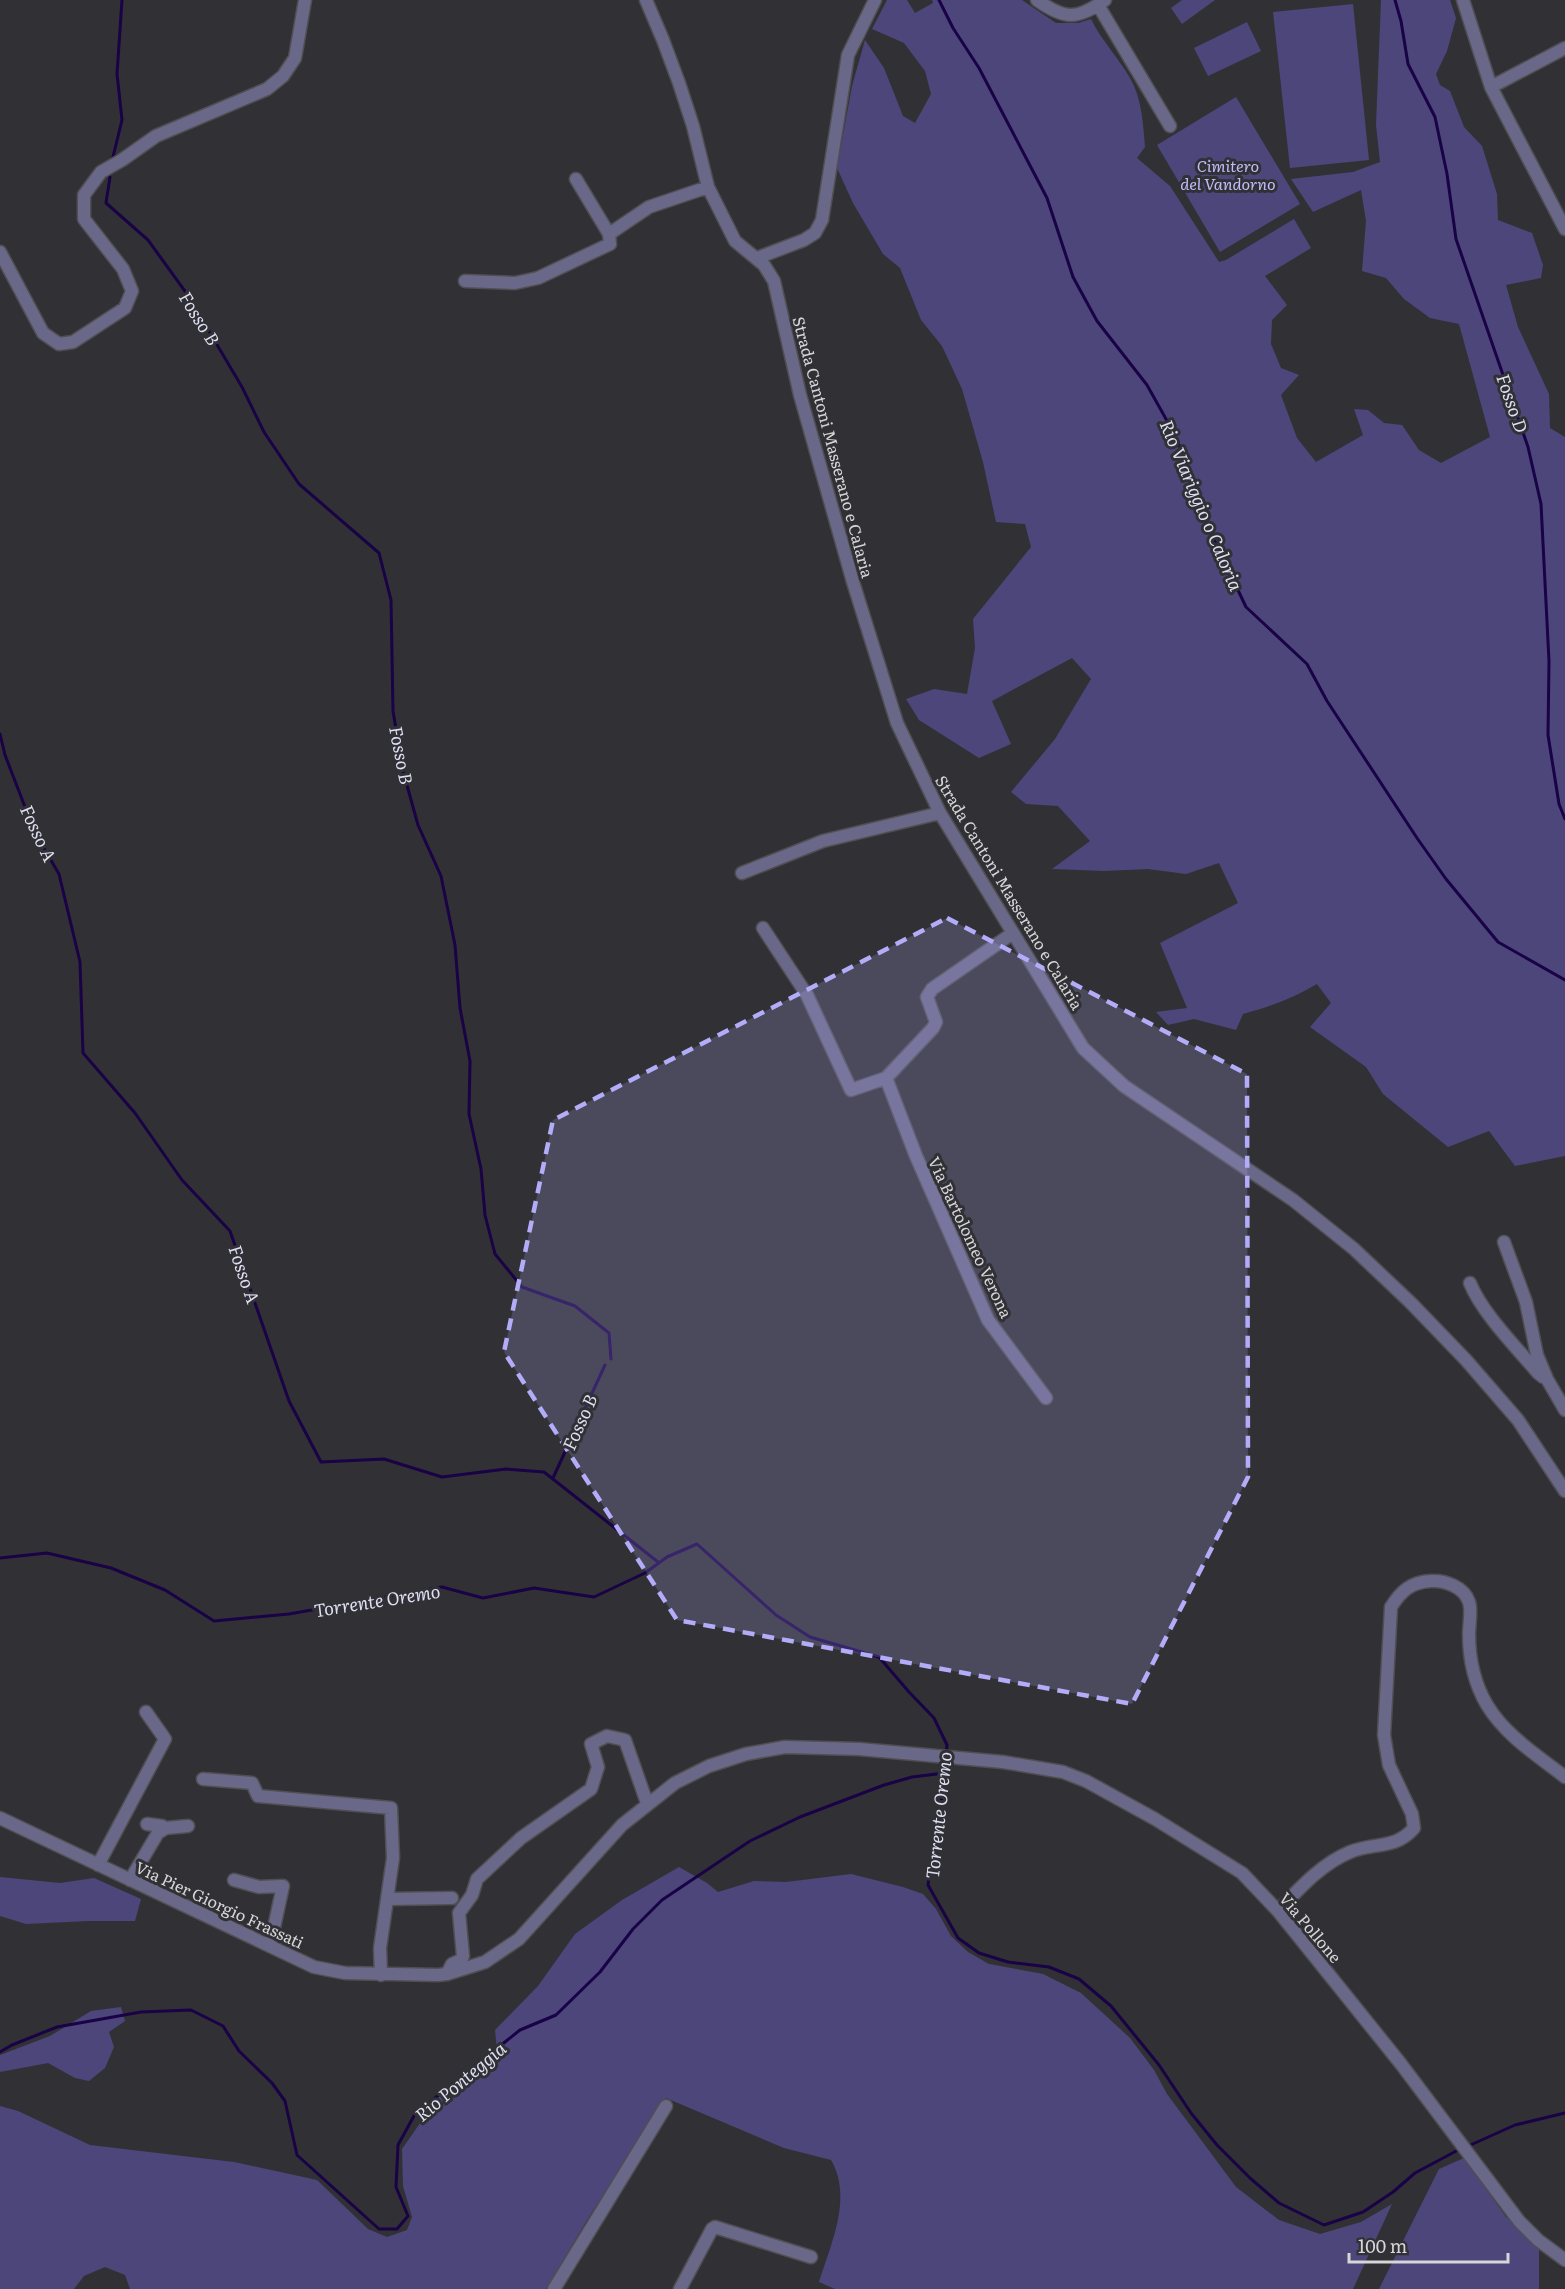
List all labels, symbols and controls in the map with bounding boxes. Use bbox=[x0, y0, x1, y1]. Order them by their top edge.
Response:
park label: Cimitero del Vandorno bbox=[1180, 153, 1276, 195]
water label: Fosso B bbox=[173, 286, 227, 350]
street label: Strada Cantoni Masserano e Calaria bbox=[787, 314, 881, 581]
water label: Fosso D bbox=[1490, 370, 1536, 436]
water label: Rio Viariggio o Caloria bbox=[1154, 415, 1251, 595]
water label: Fosso B bbox=[383, 724, 421, 786]
street label: Strada Cantoni Masserano e Calaria bbox=[930, 770, 1090, 1014]
water label: Fosso A bbox=[14, 800, 64, 866]
street label: Via Bartolomeo Verona bbox=[923, 1152, 1019, 1322]
water label: Fosso A bbox=[222, 1241, 268, 1307]
water label: Fosso B bbox=[555, 1390, 603, 1454]
water label: Torrente Oremo bbox=[312, 1577, 442, 1623]
water label: Torrente Oremo bbox=[918, 1750, 958, 1880]
street label: Via Pier Giorgio Frassati bbox=[132, 1854, 308, 1954]
street label: Via Pollone bbox=[1274, 1886, 1348, 1968]
water label: Rio Ponteggia bbox=[409, 2034, 512, 2127]
scale bar bbox=[1349, 2226, 1508, 2264]
text: 100 m bbox=[1358, 2232, 1407, 2259]

